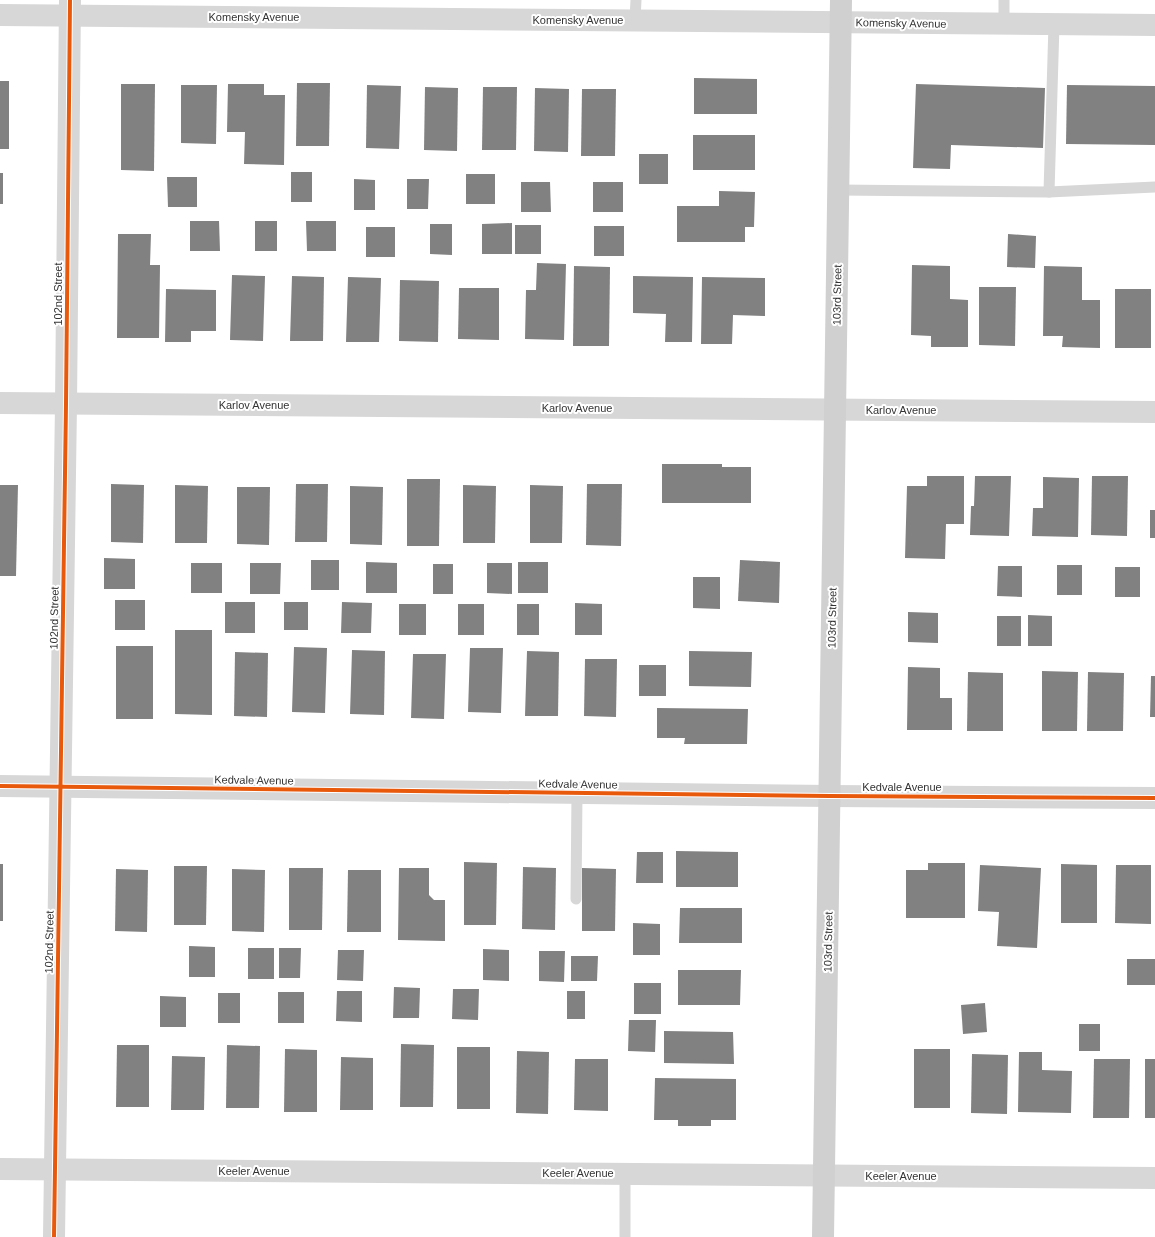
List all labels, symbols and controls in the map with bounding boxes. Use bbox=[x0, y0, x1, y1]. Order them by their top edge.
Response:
street label: Komensky Avenue bbox=[209, 11, 299, 23]
street label: Komensky Avenue bbox=[533, 14, 623, 26]
street label: Komensky Avenue bbox=[855, 16, 947, 30]
street label: 102nd Street bbox=[52, 263, 64, 326]
street label: 103rd Street bbox=[830, 265, 844, 325]
street label: Karlov Avenue bbox=[219, 399, 289, 411]
street label: Karlov Avenue bbox=[542, 402, 612, 414]
street label: Karlov Avenue bbox=[866, 404, 936, 416]
street label: 102nd Street bbox=[47, 586, 61, 650]
street label: 103rd Street bbox=[825, 588, 839, 648]
street label: Kedvale Avenue bbox=[214, 773, 294, 787]
street label: Kedvale Avenue bbox=[538, 777, 618, 791]
street label: Kedvale Avenue bbox=[862, 781, 942, 793]
street label: 102nd Street bbox=[42, 910, 56, 974]
street label: 103rd Street bbox=[821, 912, 835, 972]
street label: Keeler Avenue bbox=[218, 1165, 290, 1177]
street label: Keeler Avenue bbox=[542, 1167, 614, 1179]
street label: Keeler Avenue bbox=[865, 1170, 937, 1182]

